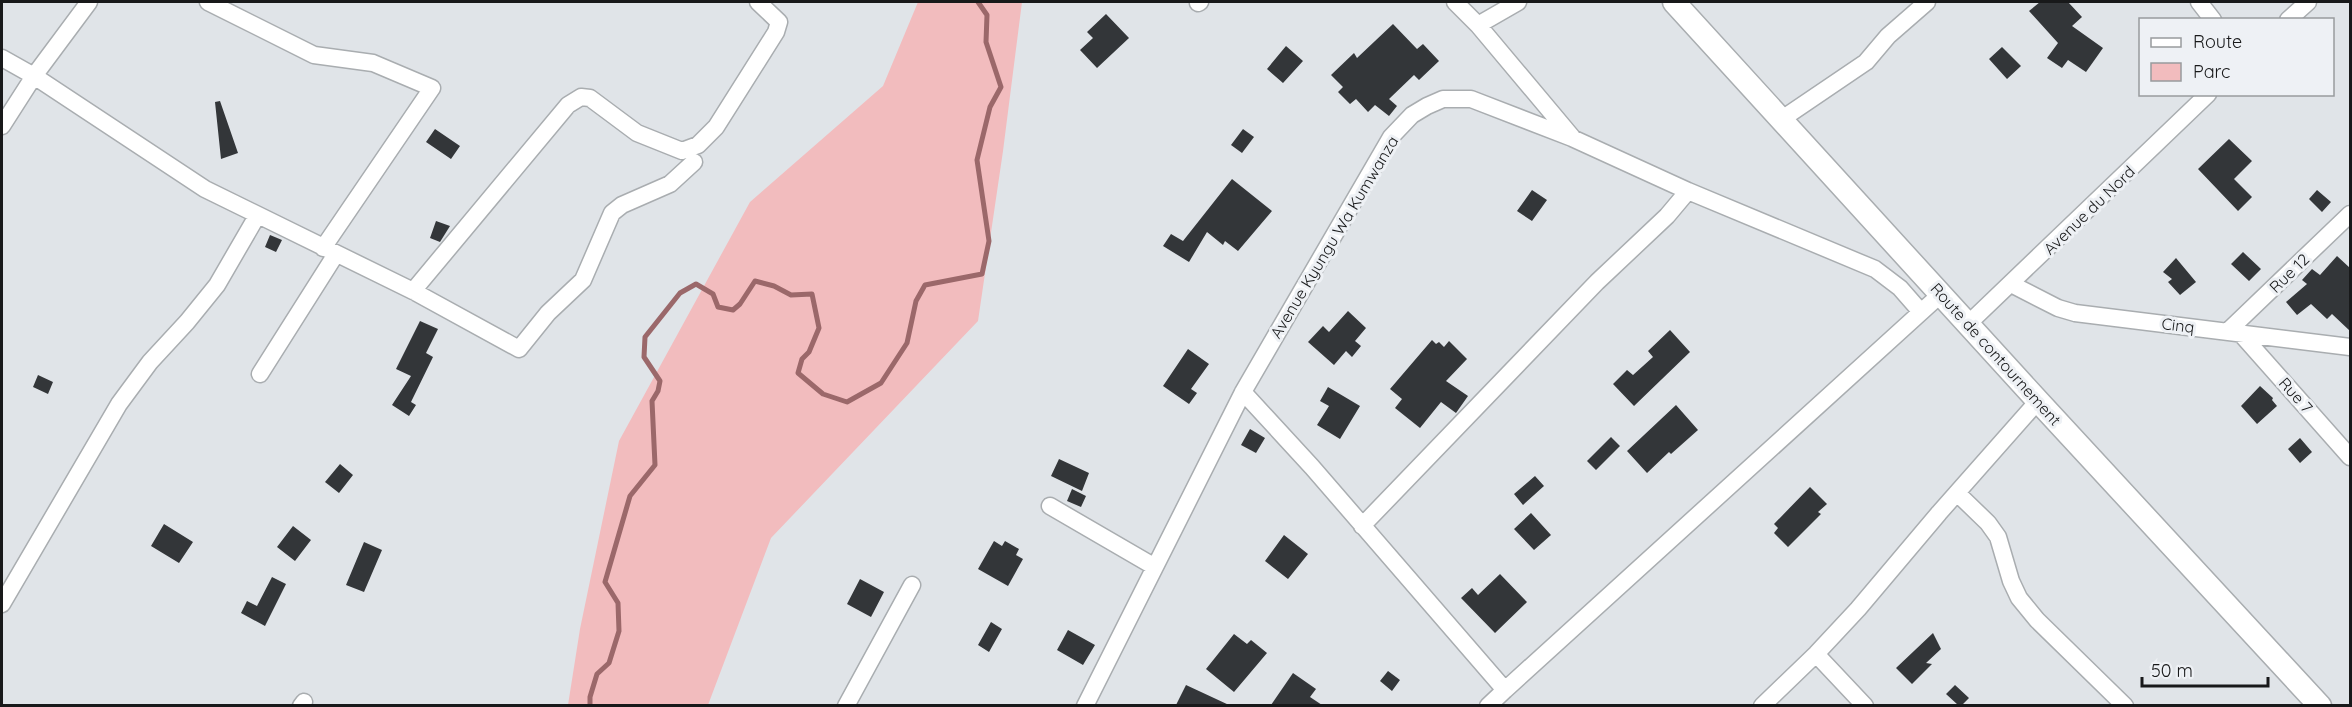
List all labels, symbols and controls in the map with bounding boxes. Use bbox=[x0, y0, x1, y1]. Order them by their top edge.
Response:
legend bbox=[2139, 18, 2334, 96]
text: Route bbox=[2193, 30, 2242, 53]
text: Parc bbox=[2193, 60, 2230, 83]
street label: Avenue Kyungu Wa Kumwanza bbox=[1266, 132, 1402, 342]
street label: Avenue du Nord bbox=[2039, 161, 2139, 259]
street label: Rue 12 bbox=[2265, 249, 2313, 297]
street label: Route de contournement bbox=[1927, 278, 2065, 430]
street label: Cinq bbox=[2160, 313, 2196, 337]
street label: Rue 7 bbox=[2275, 373, 2317, 417]
scale bar bbox=[2142, 650, 2268, 688]
text: 50 m bbox=[2151, 659, 2193, 682]

